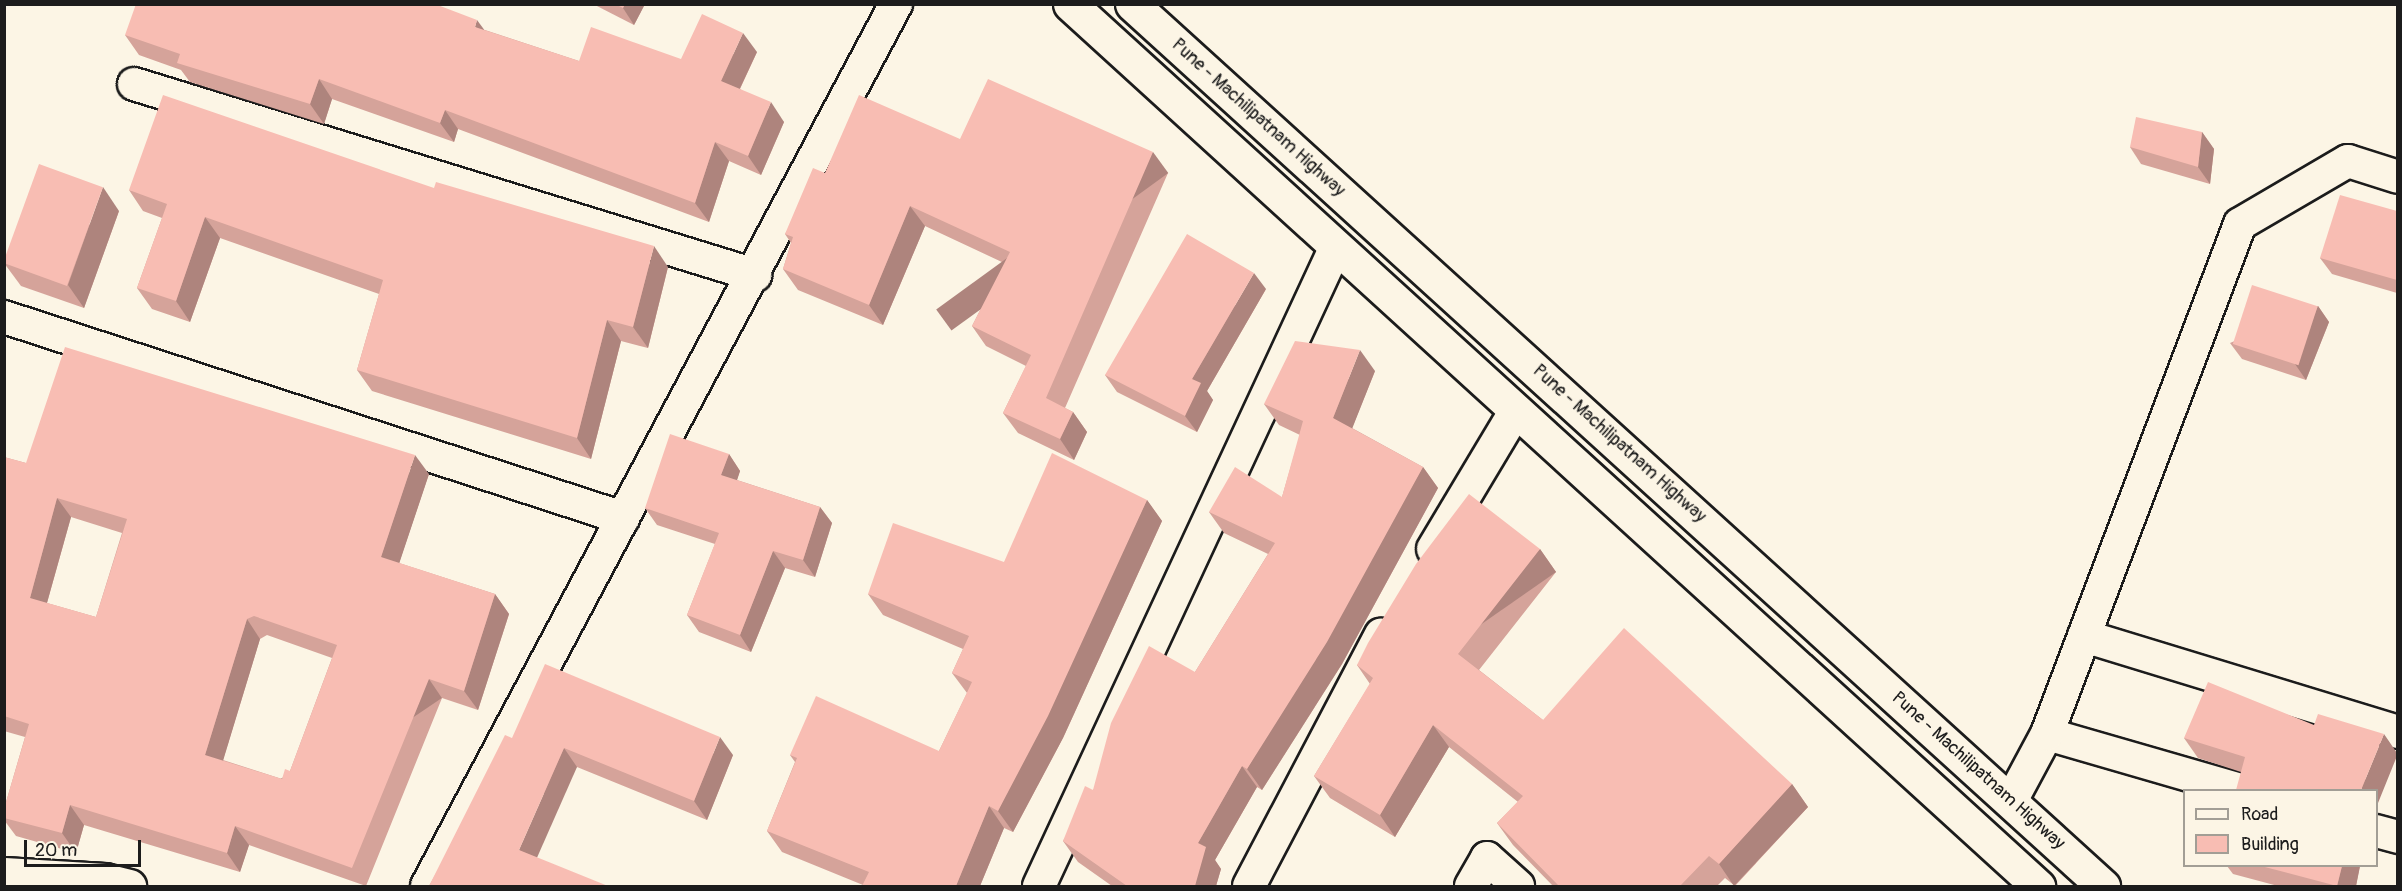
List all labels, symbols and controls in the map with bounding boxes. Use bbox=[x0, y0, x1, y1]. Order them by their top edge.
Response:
street label: Pune - Machilipatnam Highway bbox=[1167, 34, 1349, 202]
street label: Pune - Machilipatnam Highway bbox=[1528, 360, 1710, 528]
street label: Pune - Machilipatnam Highway bbox=[1887, 687, 2069, 855]
legend bbox=[2183, 789, 2378, 867]
text: Road bbox=[2241, 803, 2278, 826]
scale bar bbox=[27, 828, 144, 866]
text: Building bbox=[2241, 833, 2299, 856]
text: 20 m bbox=[35, 839, 77, 862]

